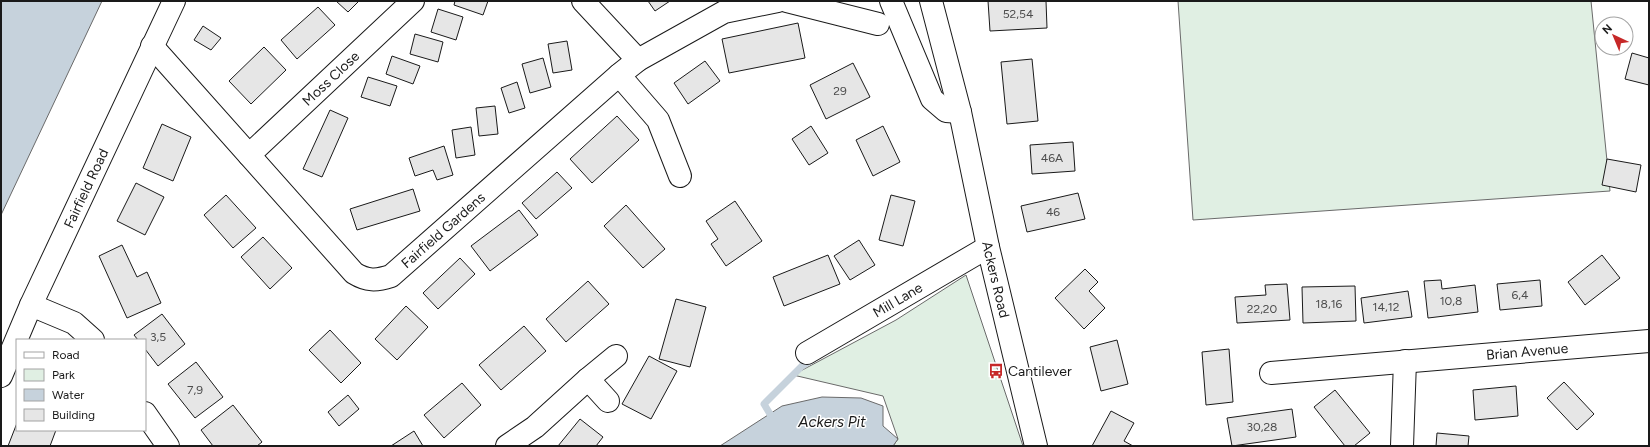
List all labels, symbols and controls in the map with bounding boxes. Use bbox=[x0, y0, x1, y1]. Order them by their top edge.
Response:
house number: 52,54 bbox=[1003, 7, 1034, 21]
north arrow bbox=[1594, 16, 1634, 56]
text: N bbox=[1600, 22, 1615, 37]
street label: Moss Close bbox=[299, 47, 363, 109]
house number: 29 bbox=[833, 84, 847, 98]
street label: Fairfield Road bbox=[60, 146, 112, 231]
house number: 46A bbox=[1041, 151, 1063, 165]
street label: Fairfield Gardens bbox=[398, 189, 489, 272]
house number: 46 bbox=[1046, 205, 1060, 219]
street label: Ackers Road bbox=[979, 240, 1013, 319]
street label: Mill Lane bbox=[870, 279, 926, 321]
house number: 6,4 bbox=[1512, 288, 1529, 302]
house number: 10,8 bbox=[1440, 294, 1462, 308]
house number: 18,16 bbox=[1316, 297, 1343, 311]
house number: 14,12 bbox=[1373, 300, 1399, 314]
house number: 22,20 bbox=[1247, 302, 1278, 316]
house number: 3,5 bbox=[150, 330, 166, 344]
legend bbox=[16, 339, 146, 431]
street label: Brian Avenue bbox=[1485, 339, 1569, 363]
text: Road bbox=[52, 348, 80, 362]
bus stop icon: Cantilever bbox=[987, 362, 1005, 380]
place label: Cantilever bbox=[1008, 363, 1072, 380]
text: Park bbox=[52, 368, 75, 382]
house number: 7,9 bbox=[187, 383, 203, 397]
text: Water bbox=[52, 388, 84, 402]
text: Building bbox=[52, 408, 95, 422]
water label: Ackers Pit bbox=[797, 413, 866, 431]
house number: 30,28 bbox=[1246, 420, 1278, 434]

